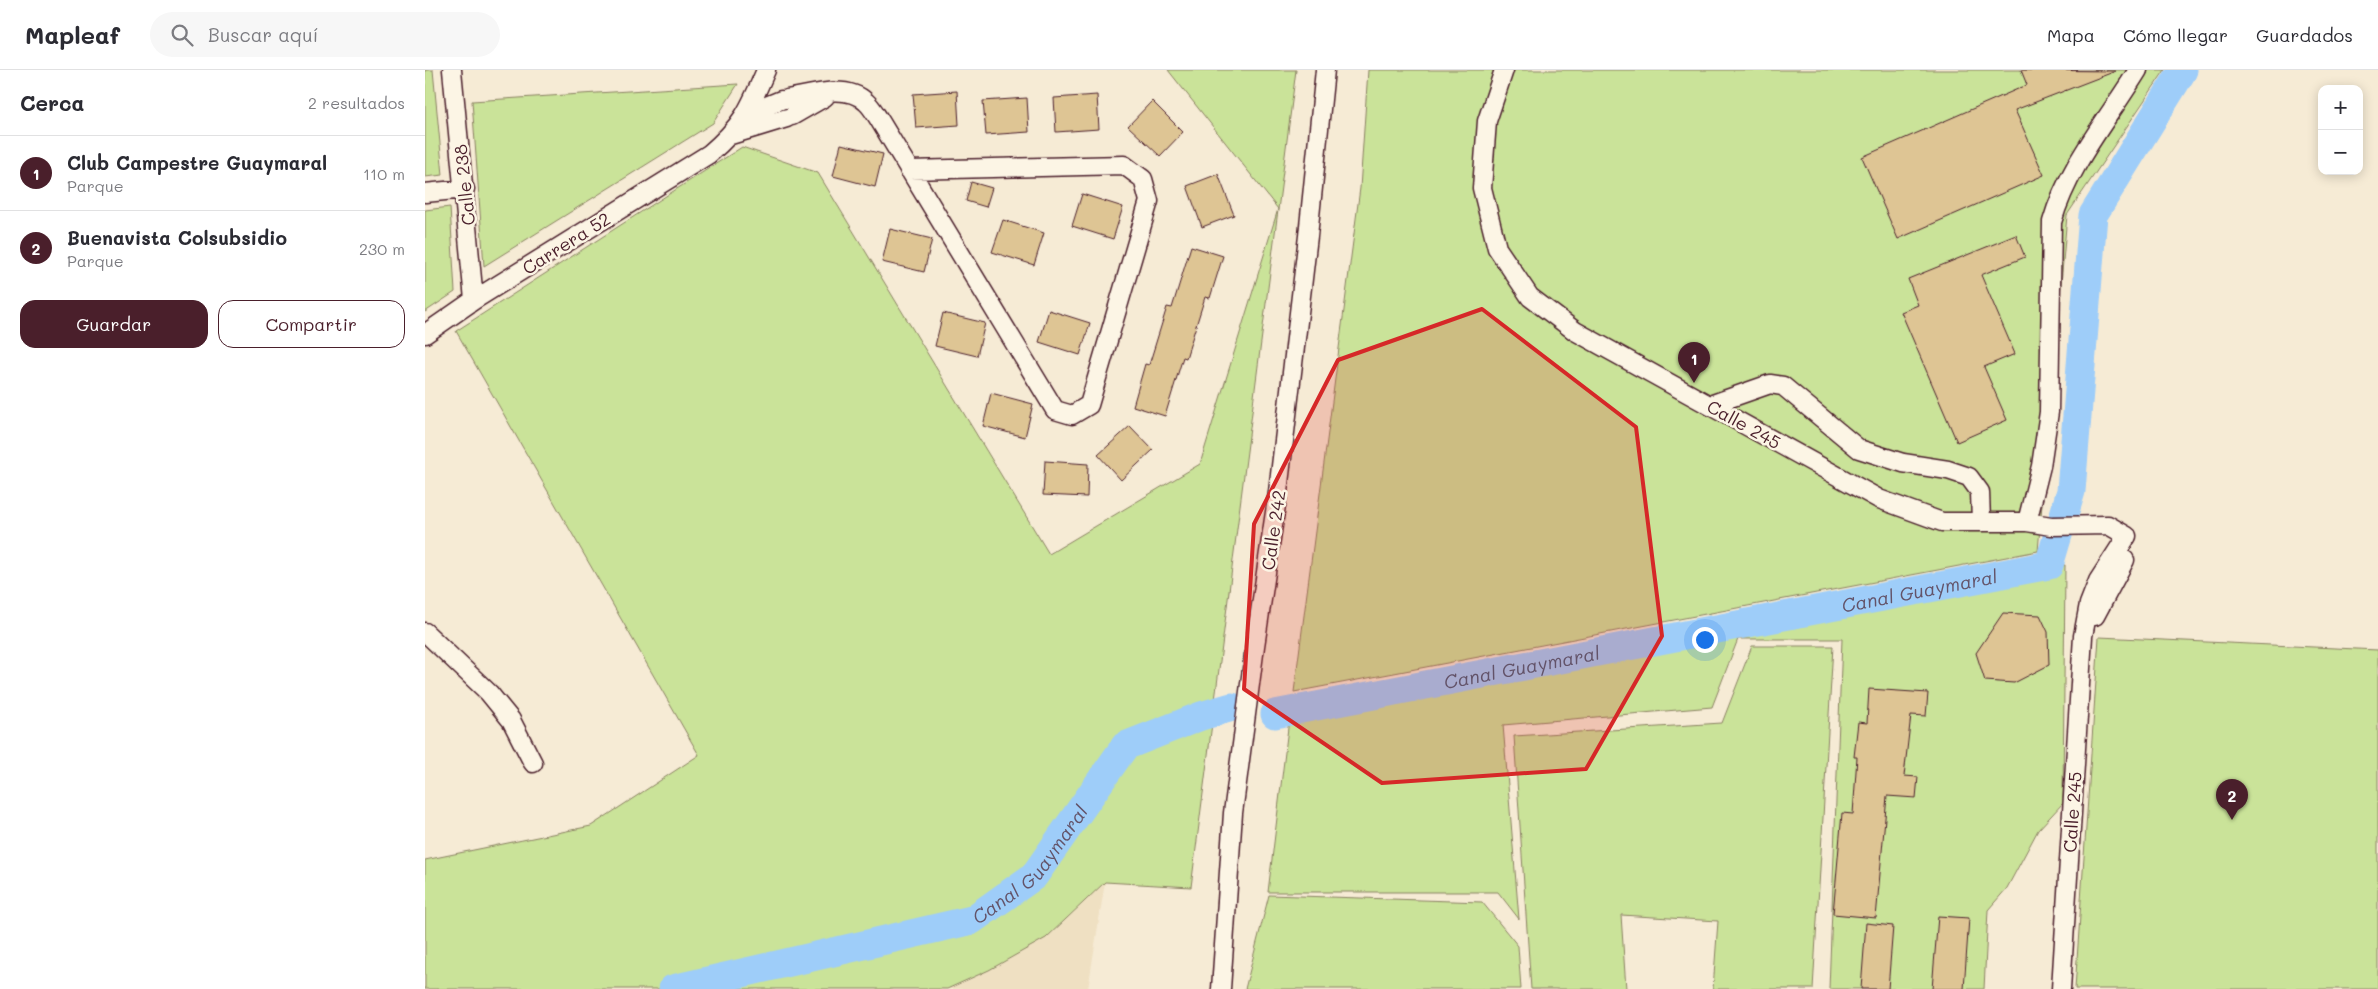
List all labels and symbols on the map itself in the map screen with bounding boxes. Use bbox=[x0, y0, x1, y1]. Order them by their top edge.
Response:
street label: Calle 238 bbox=[448, 143, 480, 227]
street label: Carrera 52 bbox=[517, 206, 615, 280]
pin: 1 bbox=[1678, 342, 1710, 383]
street label: Calle 245 bbox=[1703, 394, 1785, 454]
street label: Calle 242 bbox=[1256, 488, 1290, 572]
water label: Canal Guaymaral bbox=[1839, 563, 1999, 617]
your location bbox=[1692, 627, 1718, 653]
water label: Canal Guaymaral bbox=[1441, 639, 1602, 694]
street label: Calle 245 bbox=[2057, 771, 2087, 853]
pin: 2 bbox=[2216, 779, 2248, 820]
water label: Canal Guaymaral bbox=[966, 800, 1093, 929]

